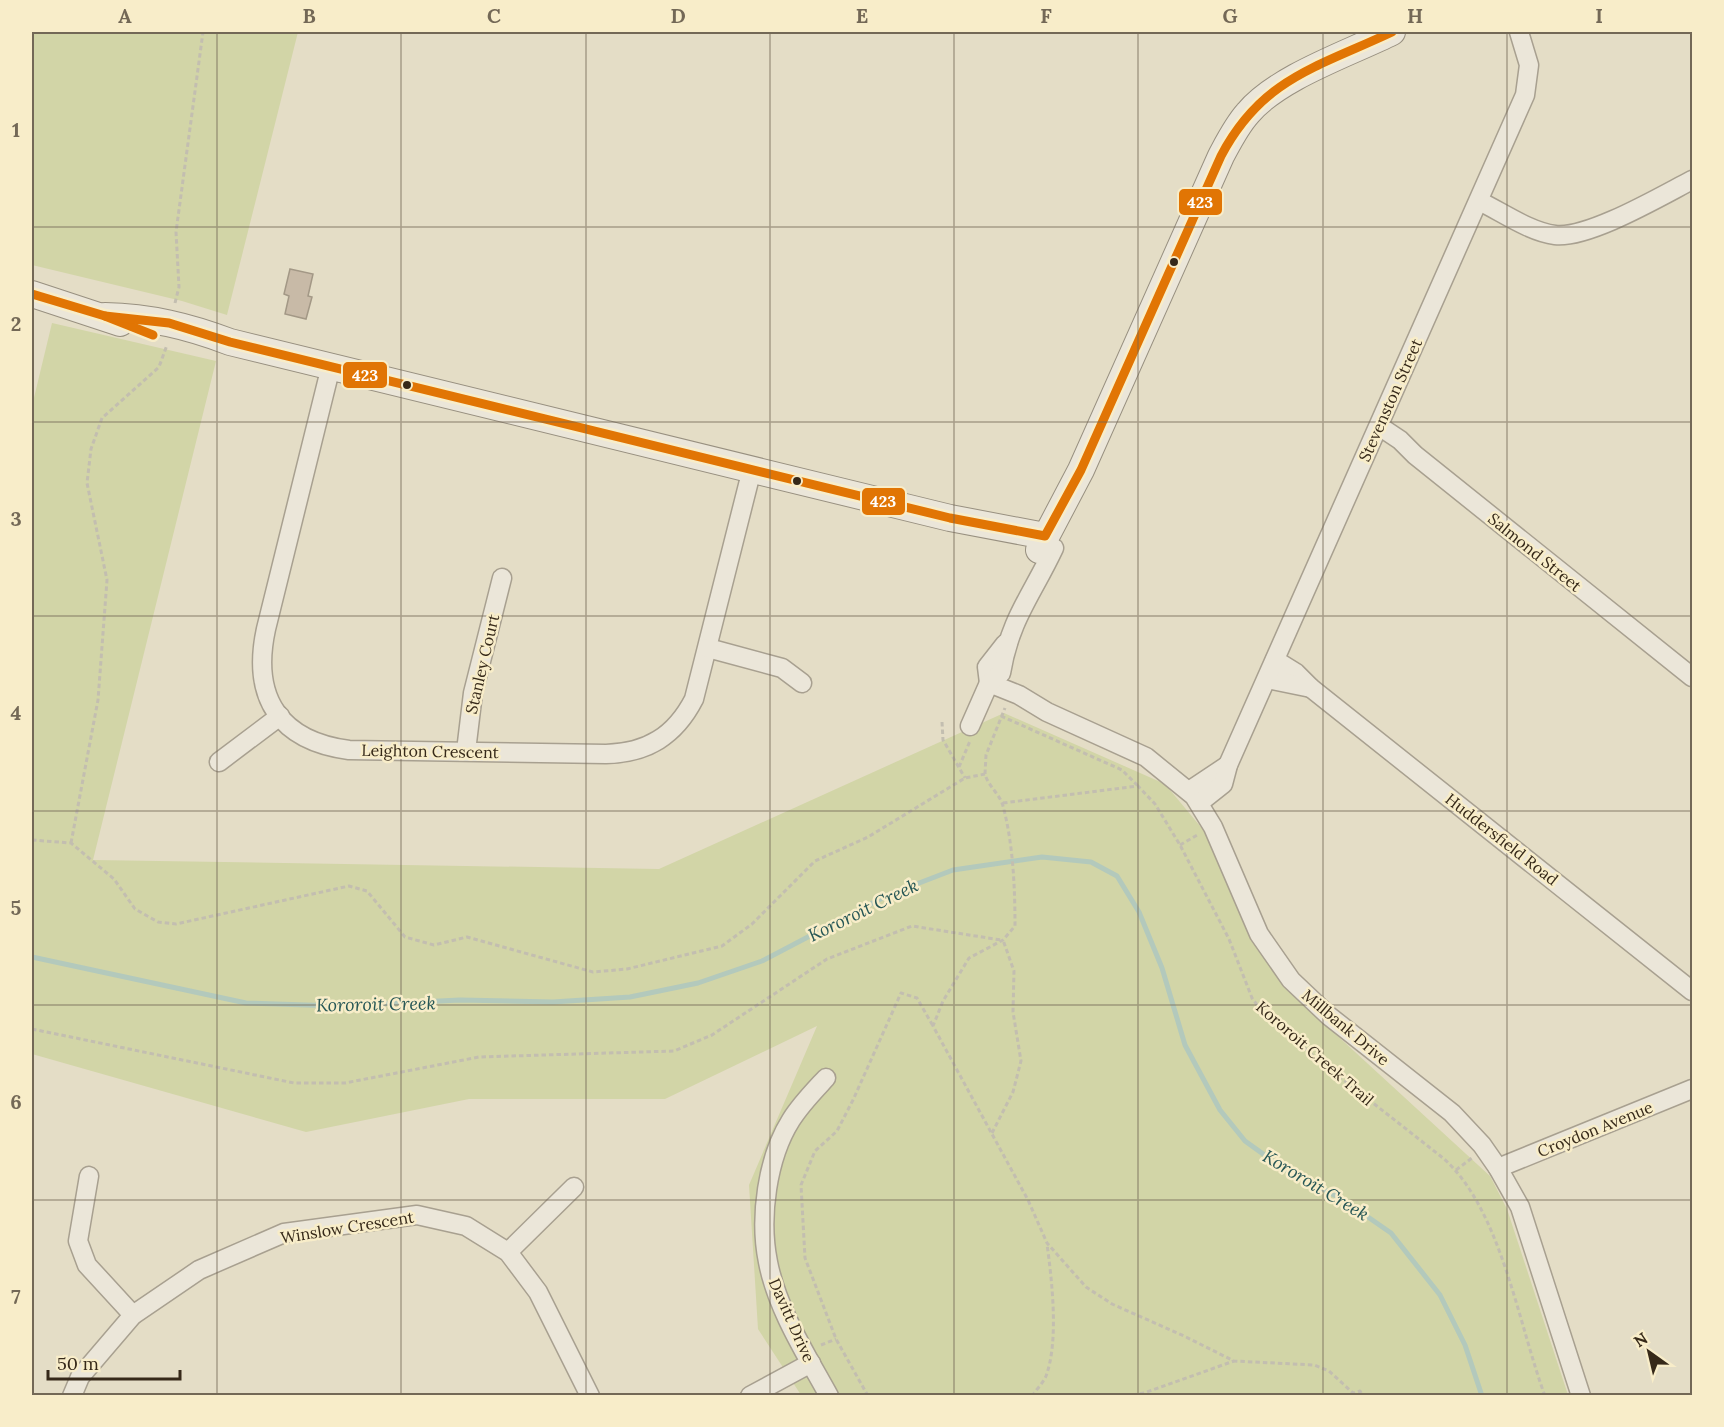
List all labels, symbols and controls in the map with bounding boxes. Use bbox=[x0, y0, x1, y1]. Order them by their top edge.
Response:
text: A bbox=[118, 3, 132, 28]
text: B bbox=[302, 3, 316, 28]
text: C bbox=[487, 3, 501, 28]
text: D bbox=[670, 3, 686, 28]
text: E bbox=[856, 3, 868, 28]
text: F bbox=[1040, 3, 1052, 28]
text: G bbox=[1222, 3, 1238, 28]
text: H bbox=[1407, 3, 1423, 28]
text: I bbox=[1595, 3, 1603, 28]
text: 1 bbox=[12, 117, 20, 142]
line badge: 423 bbox=[1178, 188, 1223, 216]
text: 423 bbox=[1187, 192, 1213, 212]
unlabelled marker bbox=[1168, 256, 1180, 268]
text: 2 bbox=[11, 311, 21, 336]
street label: Stevenston Street bbox=[1354, 335, 1426, 465]
line badge: 423 bbox=[342, 361, 388, 389]
text: 423 bbox=[352, 365, 378, 385]
unlabelled marker bbox=[401, 379, 413, 391]
unlabelled marker bbox=[791, 475, 803, 487]
line badge: 423 bbox=[861, 487, 906, 516]
text: 423 bbox=[870, 491, 896, 511]
text: 3 bbox=[10, 506, 22, 531]
street label: Salmond Street bbox=[1484, 508, 1586, 596]
street label: Stanley Court bbox=[461, 611, 503, 716]
text: 4 bbox=[11, 700, 22, 725]
street label: Leighton Crescent bbox=[361, 740, 500, 762]
street label: Huddersfield Road bbox=[1442, 789, 1563, 890]
water label: Kororoit Creek bbox=[804, 873, 922, 947]
text: 5 bbox=[11, 895, 22, 920]
street label: Millbank Drive bbox=[1298, 985, 1394, 1070]
water label: Kororoit Creek bbox=[316, 991, 436, 1017]
street label: Kororoit Creek Trail bbox=[1252, 996, 1378, 1110]
text: 6 bbox=[10, 1089, 22, 1114]
street label: Croydon Avenue bbox=[1534, 1097, 1656, 1161]
water label: Kororoit Creek bbox=[1259, 1144, 1373, 1226]
street label: Winslow Crescent bbox=[279, 1206, 416, 1247]
street label: Davitt Drive bbox=[765, 1275, 819, 1365]
text: 7 bbox=[11, 1284, 21, 1309]
north arrow bbox=[1619, 1322, 1679, 1382]
text: N bbox=[1630, 1328, 1651, 1351]
scale bar bbox=[48, 1343, 180, 1381]
text: 50 m bbox=[57, 1352, 99, 1375]

